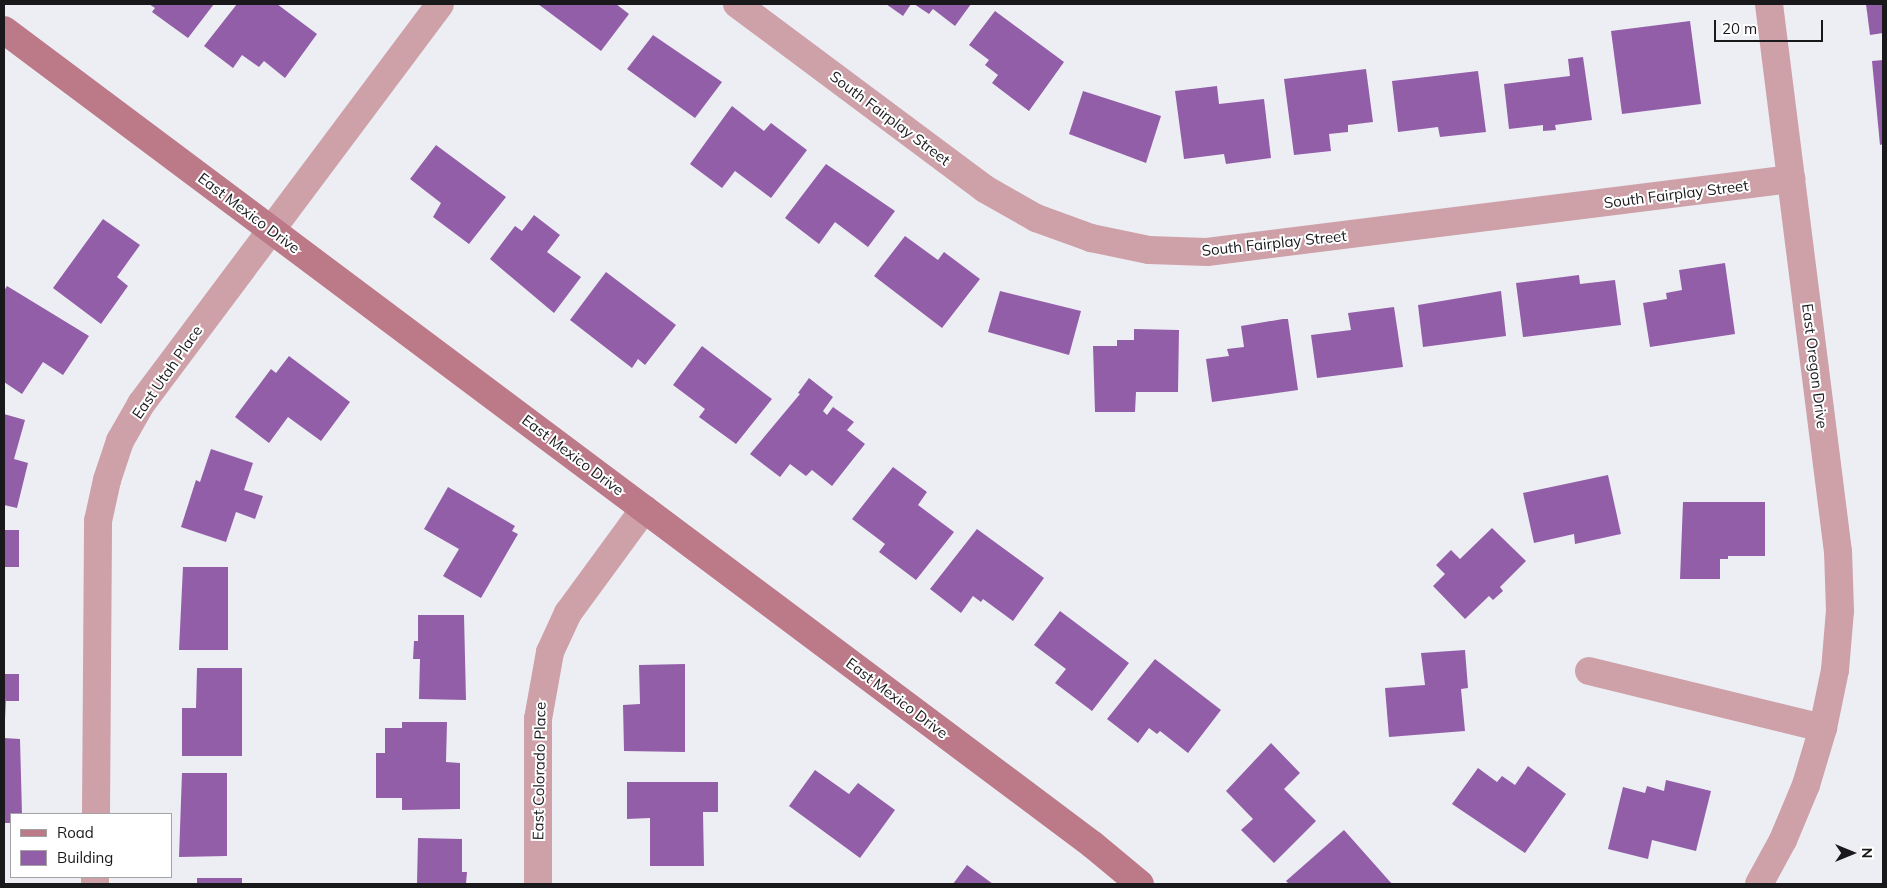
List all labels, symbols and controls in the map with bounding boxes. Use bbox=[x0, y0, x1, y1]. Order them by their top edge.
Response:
scale bar bbox=[1717, 10, 1826, 42]
text: 20 m bbox=[1722, 19, 1757, 38]
street label: South Fairplay Street bbox=[826, 67, 954, 169]
street label: East Mexico Drive bbox=[195, 169, 303, 257]
street label: South Fairplay Street bbox=[1603, 176, 1749, 212]
street label: South Fairplay Street bbox=[1201, 226, 1347, 260]
street label: East Oregon Drive bbox=[1798, 302, 1832, 430]
street label: East Utah Place bbox=[128, 322, 206, 422]
street label: East Mexico Drive bbox=[519, 411, 627, 499]
street label: East Mexico Drive bbox=[843, 654, 951, 742]
street label: East Colorado Place bbox=[529, 702, 549, 840]
legend bbox=[10, 813, 172, 878]
text: Road bbox=[57, 823, 94, 842]
north arrow bbox=[1827, 828, 1877, 878]
text: Building bbox=[57, 848, 113, 867]
text: N bbox=[1858, 848, 1876, 858]

